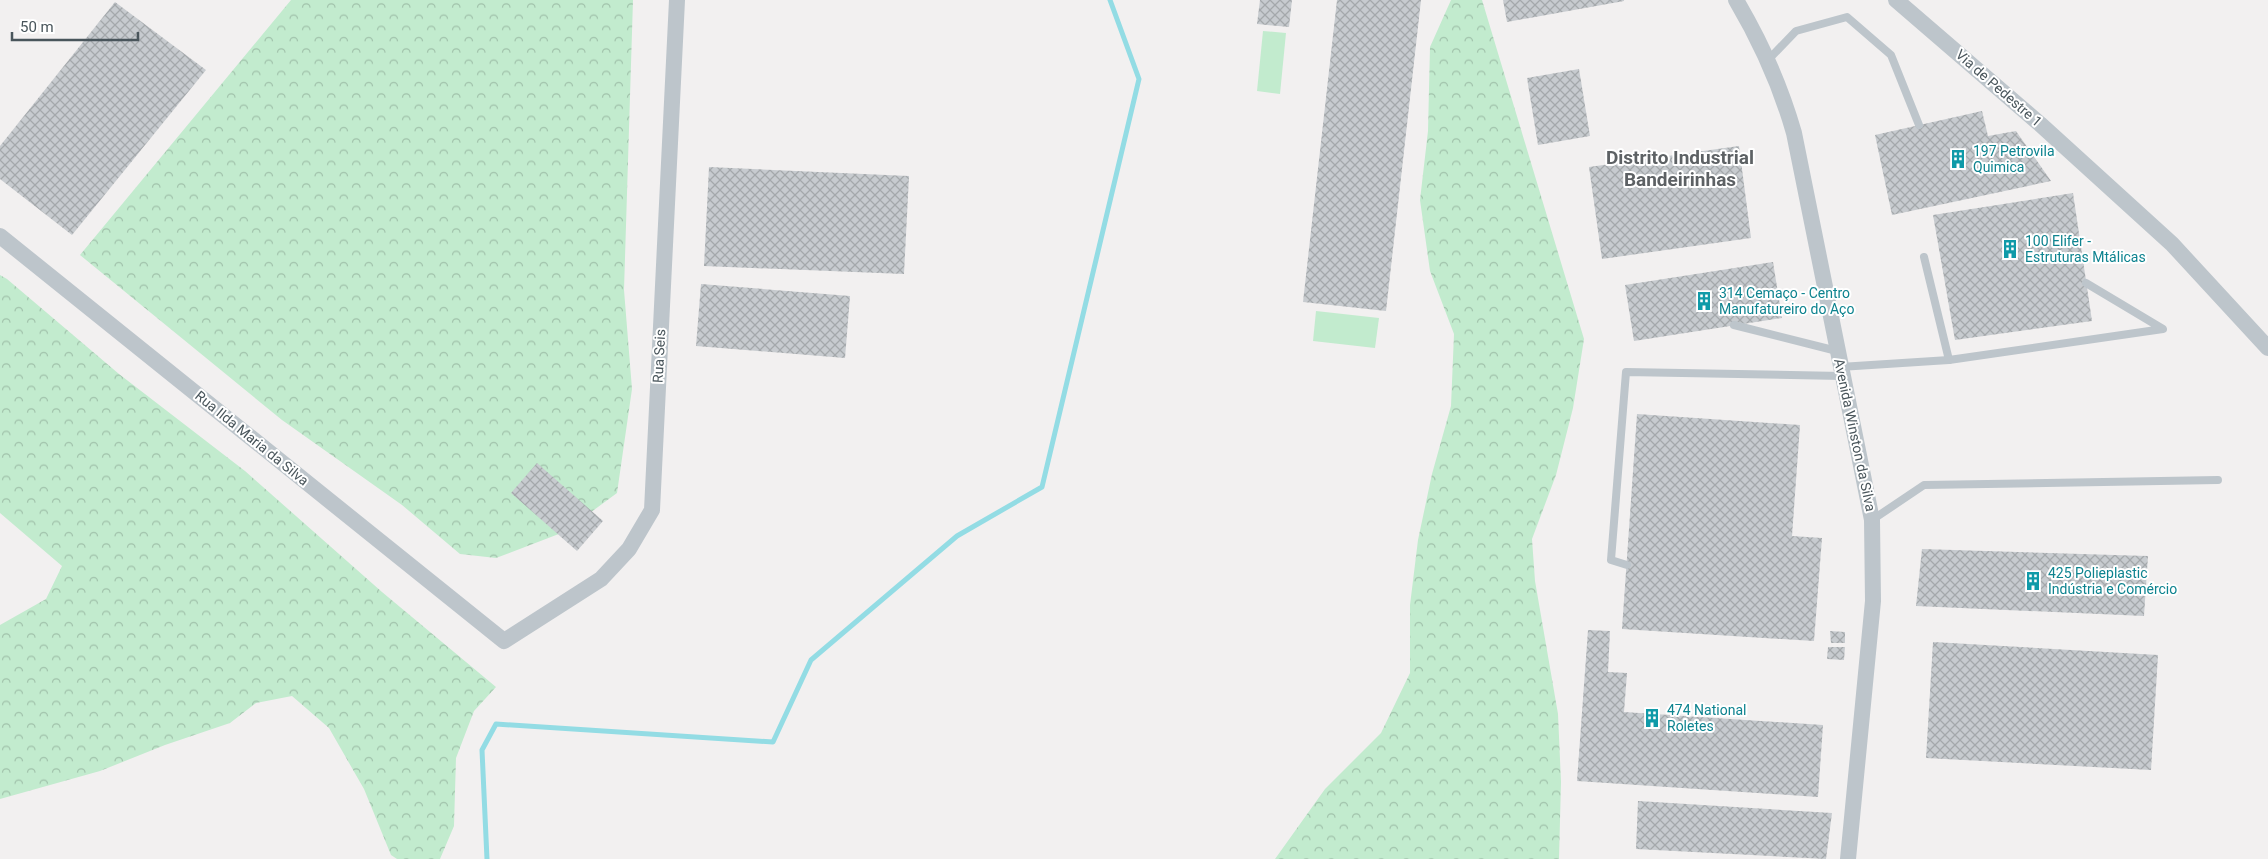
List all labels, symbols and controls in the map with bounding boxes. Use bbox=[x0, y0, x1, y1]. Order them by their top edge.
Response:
scale bar bbox=[12, 10, 139, 42]
text: 50 m bbox=[20, 18, 54, 36]
street label: Via de Pedestre 1 bbox=[1953, 46, 2045, 130]
place label: 197 Petrovila Quimica bbox=[1973, 143, 2055, 175]
district label: Distrito Industrial Bandeirinhas bbox=[1606, 146, 1754, 191]
building icon: 197 Petrovila Quimica bbox=[1947, 148, 1969, 170]
place label: 100 Elifer - Estruturas Mtálicas bbox=[2025, 233, 2146, 265]
building icon: 100 Elifer - Estruturas Mtálicas bbox=[1999, 238, 2021, 260]
place label: 314 Cemaço - Centro Manufatureiro do Aço bbox=[1719, 285, 1854, 317]
building icon: 314 Cemaço - Centro Manufatureiro do Aço bbox=[1693, 290, 1715, 312]
street label: Rua Seis bbox=[650, 329, 668, 383]
street label: Avenida Winston da Silva bbox=[1831, 357, 1879, 513]
street label: Rua Ilda Maria da Silva bbox=[192, 387, 312, 489]
place label: 425 Polieplastic Indústria e Comércio bbox=[2048, 565, 2177, 597]
building icon: 425 Polieplastic Indústria e Comércio bbox=[2022, 570, 2044, 592]
place label: 474 National Roletes bbox=[1667, 702, 1746, 734]
building icon: 474 National Roletes bbox=[1641, 707, 1663, 729]

